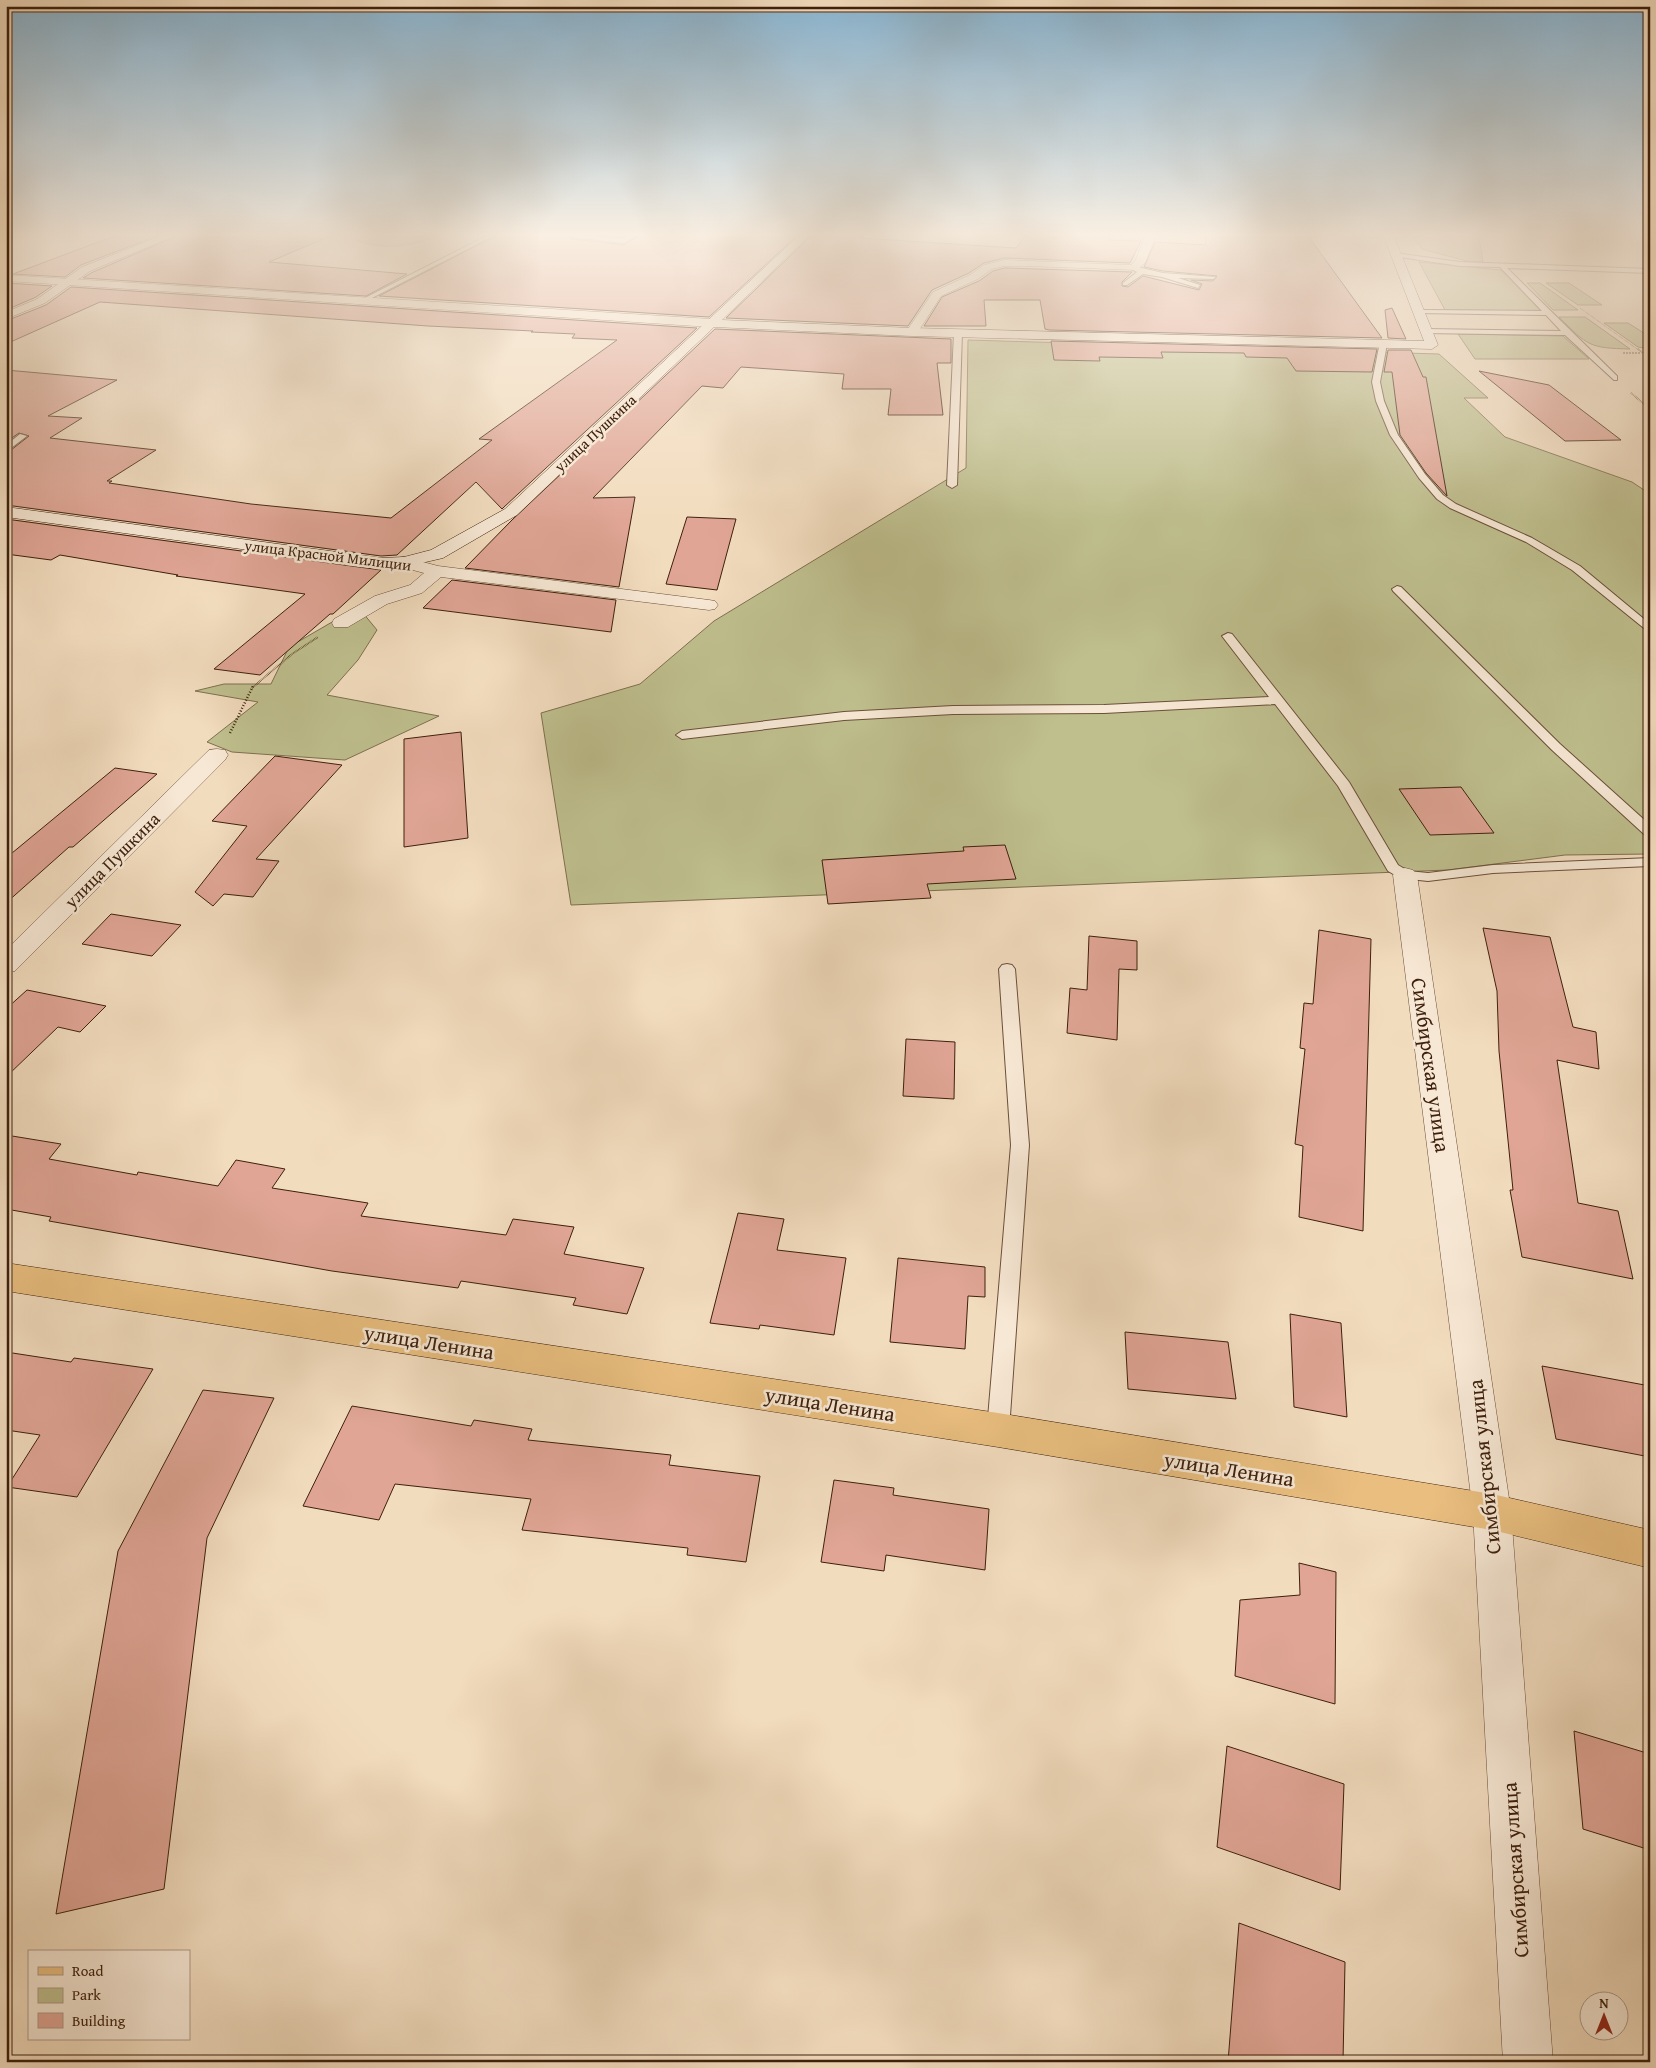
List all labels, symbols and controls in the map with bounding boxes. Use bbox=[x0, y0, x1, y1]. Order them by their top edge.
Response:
street label: улица Пушкина bbox=[549, 389, 641, 477]
street label: улица Красной Милиции bbox=[242, 534, 413, 576]
street label: улица Пушкина bbox=[57, 806, 166, 915]
street label: Симбирская улица bbox=[1403, 976, 1459, 1154]
street label: улица Ленина bbox=[361, 1316, 496, 1368]
street label: улица Ленина bbox=[762, 1378, 897, 1430]
street label: Симбирская улица bbox=[1459, 1378, 1509, 1556]
street label: улица Ленина bbox=[1161, 1443, 1296, 1495]
street label: Симбирская улица bbox=[1493, 1781, 1537, 1959]
legend bbox=[28, 1950, 190, 2040]
text: Road bbox=[72, 1960, 103, 1981]
text: Park bbox=[72, 1984, 101, 2005]
north arrow bbox=[1578, 1990, 1628, 2040]
text: N bbox=[1599, 1993, 1609, 2013]
text: Building bbox=[72, 2010, 126, 2031]

